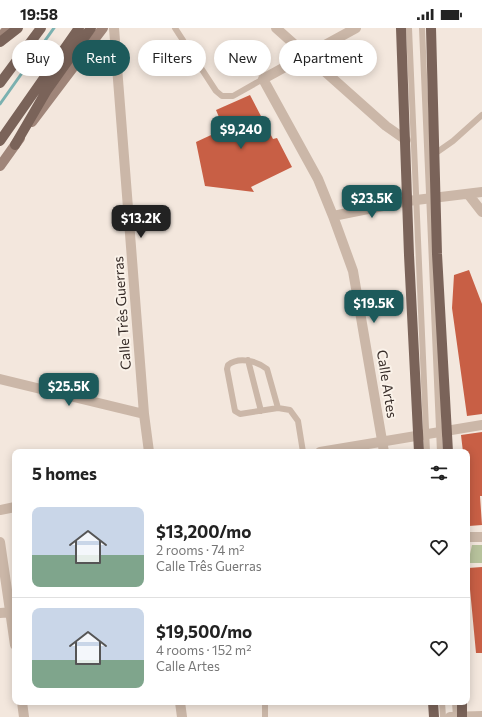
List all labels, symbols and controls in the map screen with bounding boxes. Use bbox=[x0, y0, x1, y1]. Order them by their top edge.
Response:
text: 19:58 bbox=[20, 5, 58, 23]
chip: Buy bbox=[12, 40, 64, 76]
chip: Rent bbox=[72, 40, 130, 76]
chip: Filters bbox=[138, 40, 206, 76]
chip: New bbox=[214, 40, 271, 76]
chip: Apartment bbox=[279, 40, 377, 76]
pin: $9,240 bbox=[208, 116, 274, 150]
text: $9,240 bbox=[220, 121, 262, 137]
pin: $23.5K bbox=[339, 185, 405, 219]
text: $23.5K bbox=[351, 190, 393, 206]
pin: $13.2K bbox=[108, 205, 174, 239]
text: $13.2K bbox=[121, 210, 161, 226]
street label: Calle Três Guerras bbox=[109, 256, 134, 370]
pin: $19.5K bbox=[341, 290, 407, 324]
text: $19.5K bbox=[353, 295, 395, 311]
street label: Calle Artes bbox=[374, 349, 401, 419]
pin: $25.5K bbox=[36, 373, 102, 407]
text: $25.5K bbox=[48, 378, 90, 394]
icon: filters bbox=[428, 462, 450, 484]
text: 5 homes bbox=[32, 463, 97, 484]
text: $13,200/mo bbox=[156, 521, 251, 542]
icon: home bbox=[64, 523, 112, 571]
icon: heart bbox=[428, 536, 450, 558]
text: 2 rooms · 74 m² bbox=[156, 542, 244, 558]
text: Calle Três Guerras bbox=[156, 558, 262, 574]
text: $19,500/mo bbox=[156, 621, 252, 642]
icon: home bbox=[64, 624, 112, 672]
icon: heart bbox=[428, 637, 450, 659]
text: 4 rooms · 152 m² bbox=[156, 642, 251, 658]
text: Calle Artes bbox=[156, 658, 220, 674]

